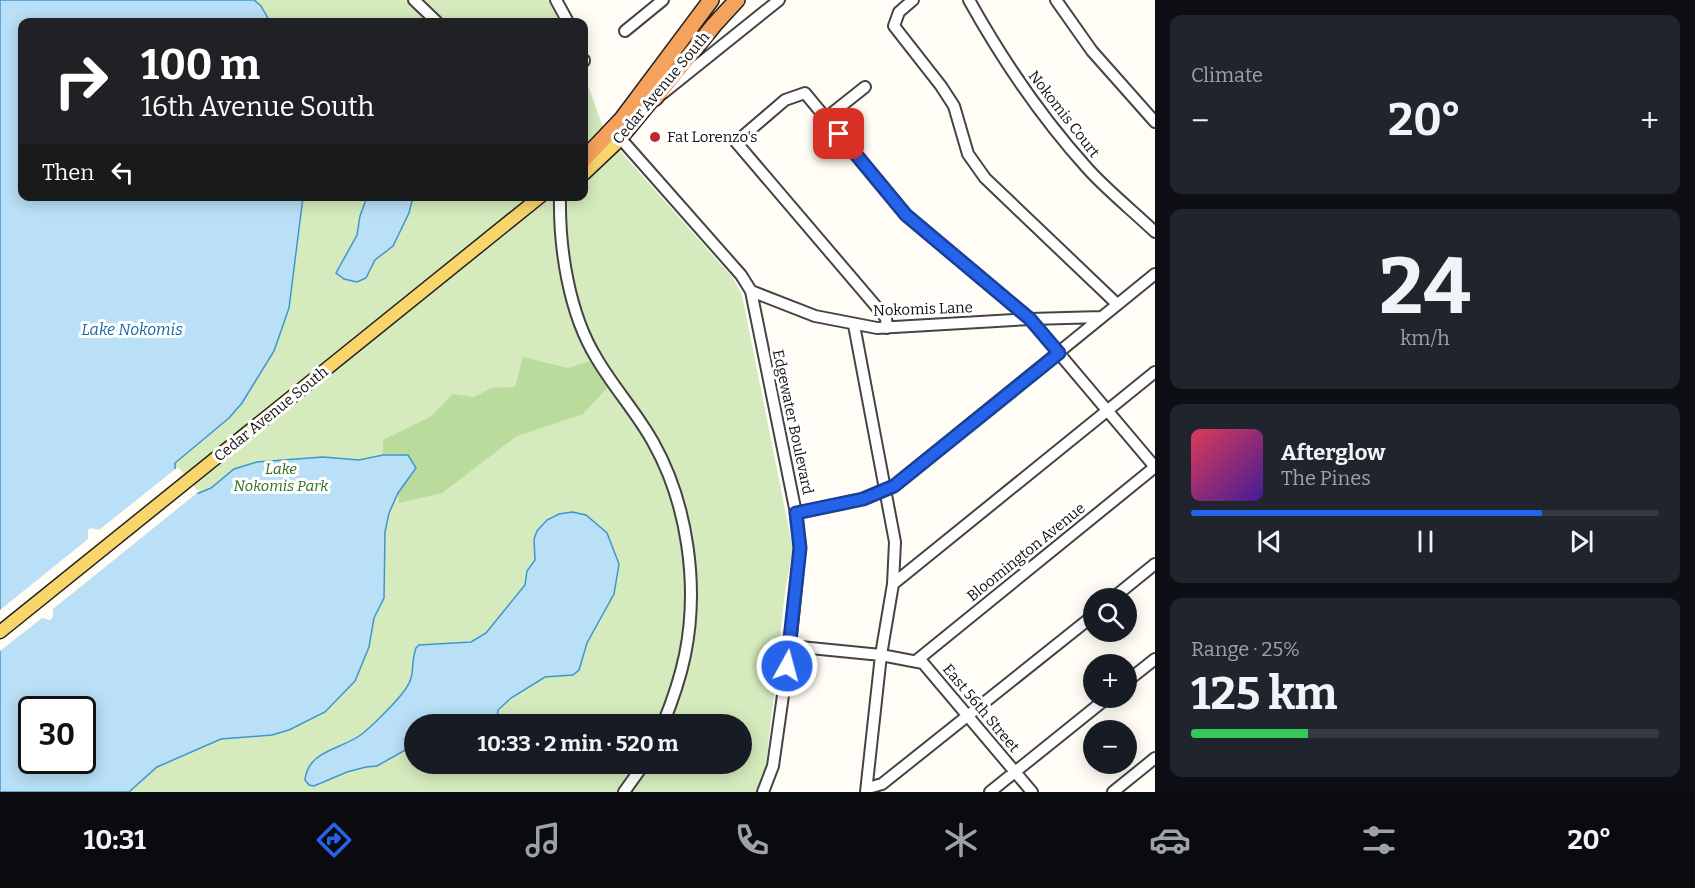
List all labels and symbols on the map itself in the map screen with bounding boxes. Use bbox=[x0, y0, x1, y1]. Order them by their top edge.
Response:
street label: Cedar Avenue South bbox=[609, 28, 714, 148]
street label: Nokomis Court bbox=[1025, 67, 1104, 161]
pin bbox=[813, 108, 864, 159]
place label: Fat Lorenzo's bbox=[667, 128, 757, 146]
marker: Fat Lorenzo's bbox=[648, 130, 662, 144]
street label: Nokomis Lane bbox=[873, 298, 973, 320]
water label: Lake Nokomis bbox=[81, 320, 183, 339]
street label: Edgewater Boulevard bbox=[769, 348, 817, 496]
street label: Cedar Avenue South bbox=[211, 362, 332, 465]
park label: Lake Nokomis Park bbox=[234, 460, 329, 495]
street label: Bloomington Avenue bbox=[963, 499, 1089, 605]
position arrow bbox=[755, 634, 819, 698]
street label: East 56th Street bbox=[939, 660, 1023, 756]
speed limit sign: 30 bbox=[18, 696, 96, 774]

